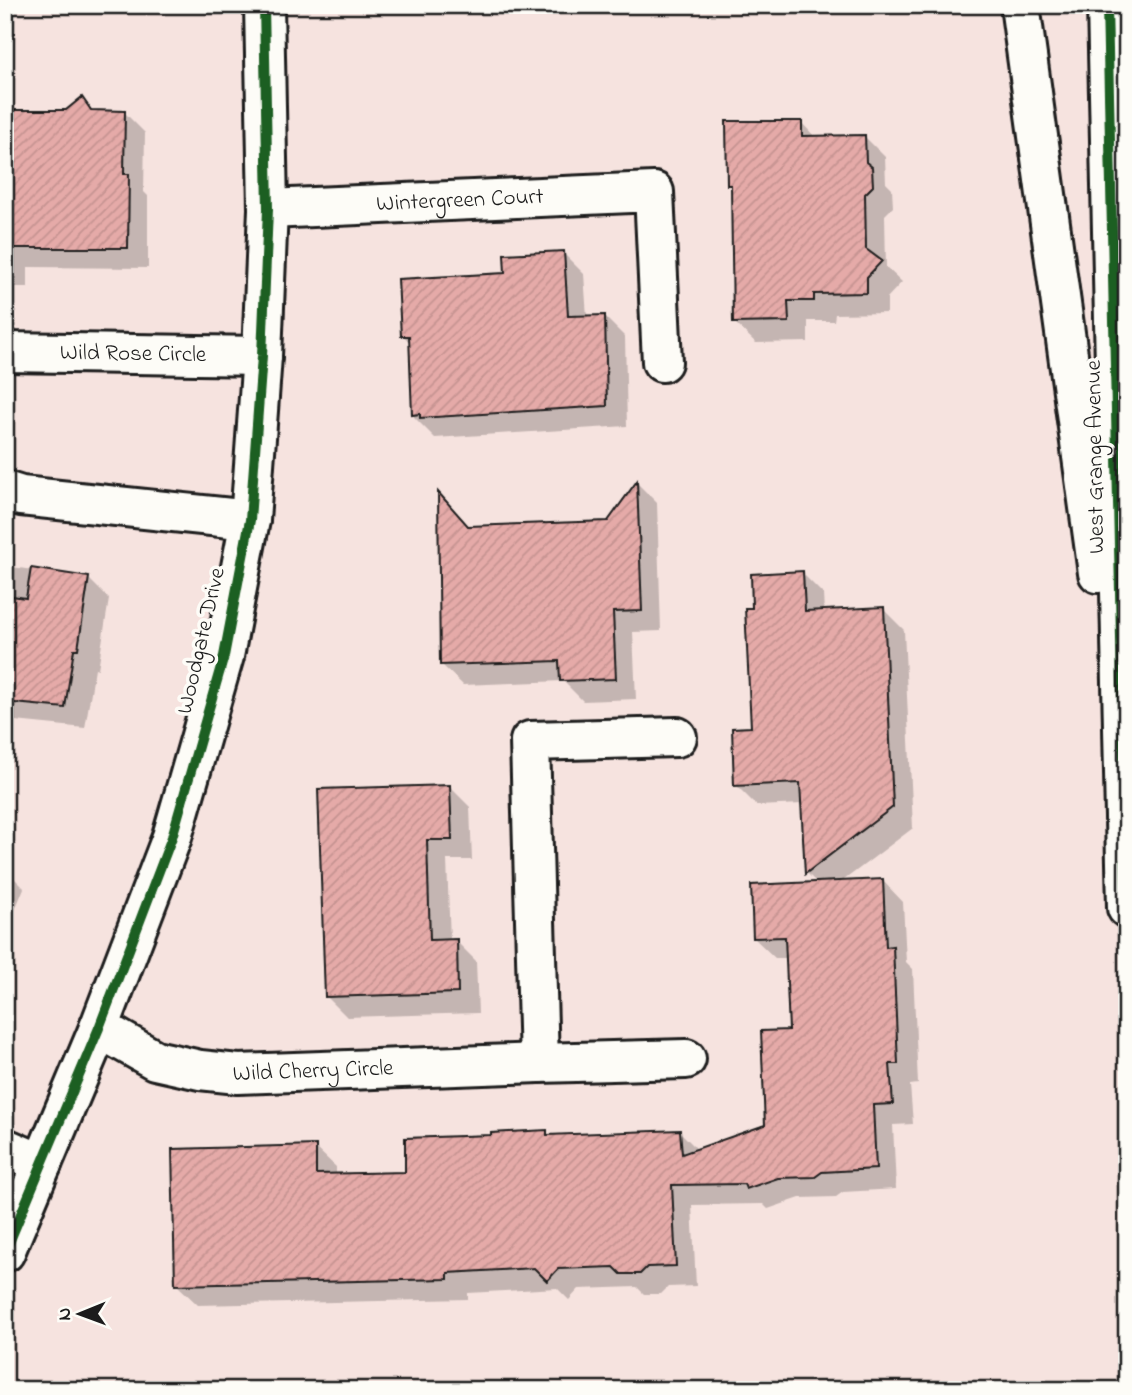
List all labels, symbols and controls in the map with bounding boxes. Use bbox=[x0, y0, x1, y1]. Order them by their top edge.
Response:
street label: Wintergreen Court bbox=[375, 180, 544, 221]
street label: Wild Rose Circle bbox=[59, 336, 207, 372]
street label: West Grange Avenue bbox=[1078, 359, 1115, 554]
street label: Woodgate Drive bbox=[169, 564, 236, 718]
street label: Wild Cherry Circle bbox=[232, 1052, 395, 1091]
north arrow bbox=[46, 1280, 116, 1350]
text: N bbox=[52, 1307, 79, 1321]

